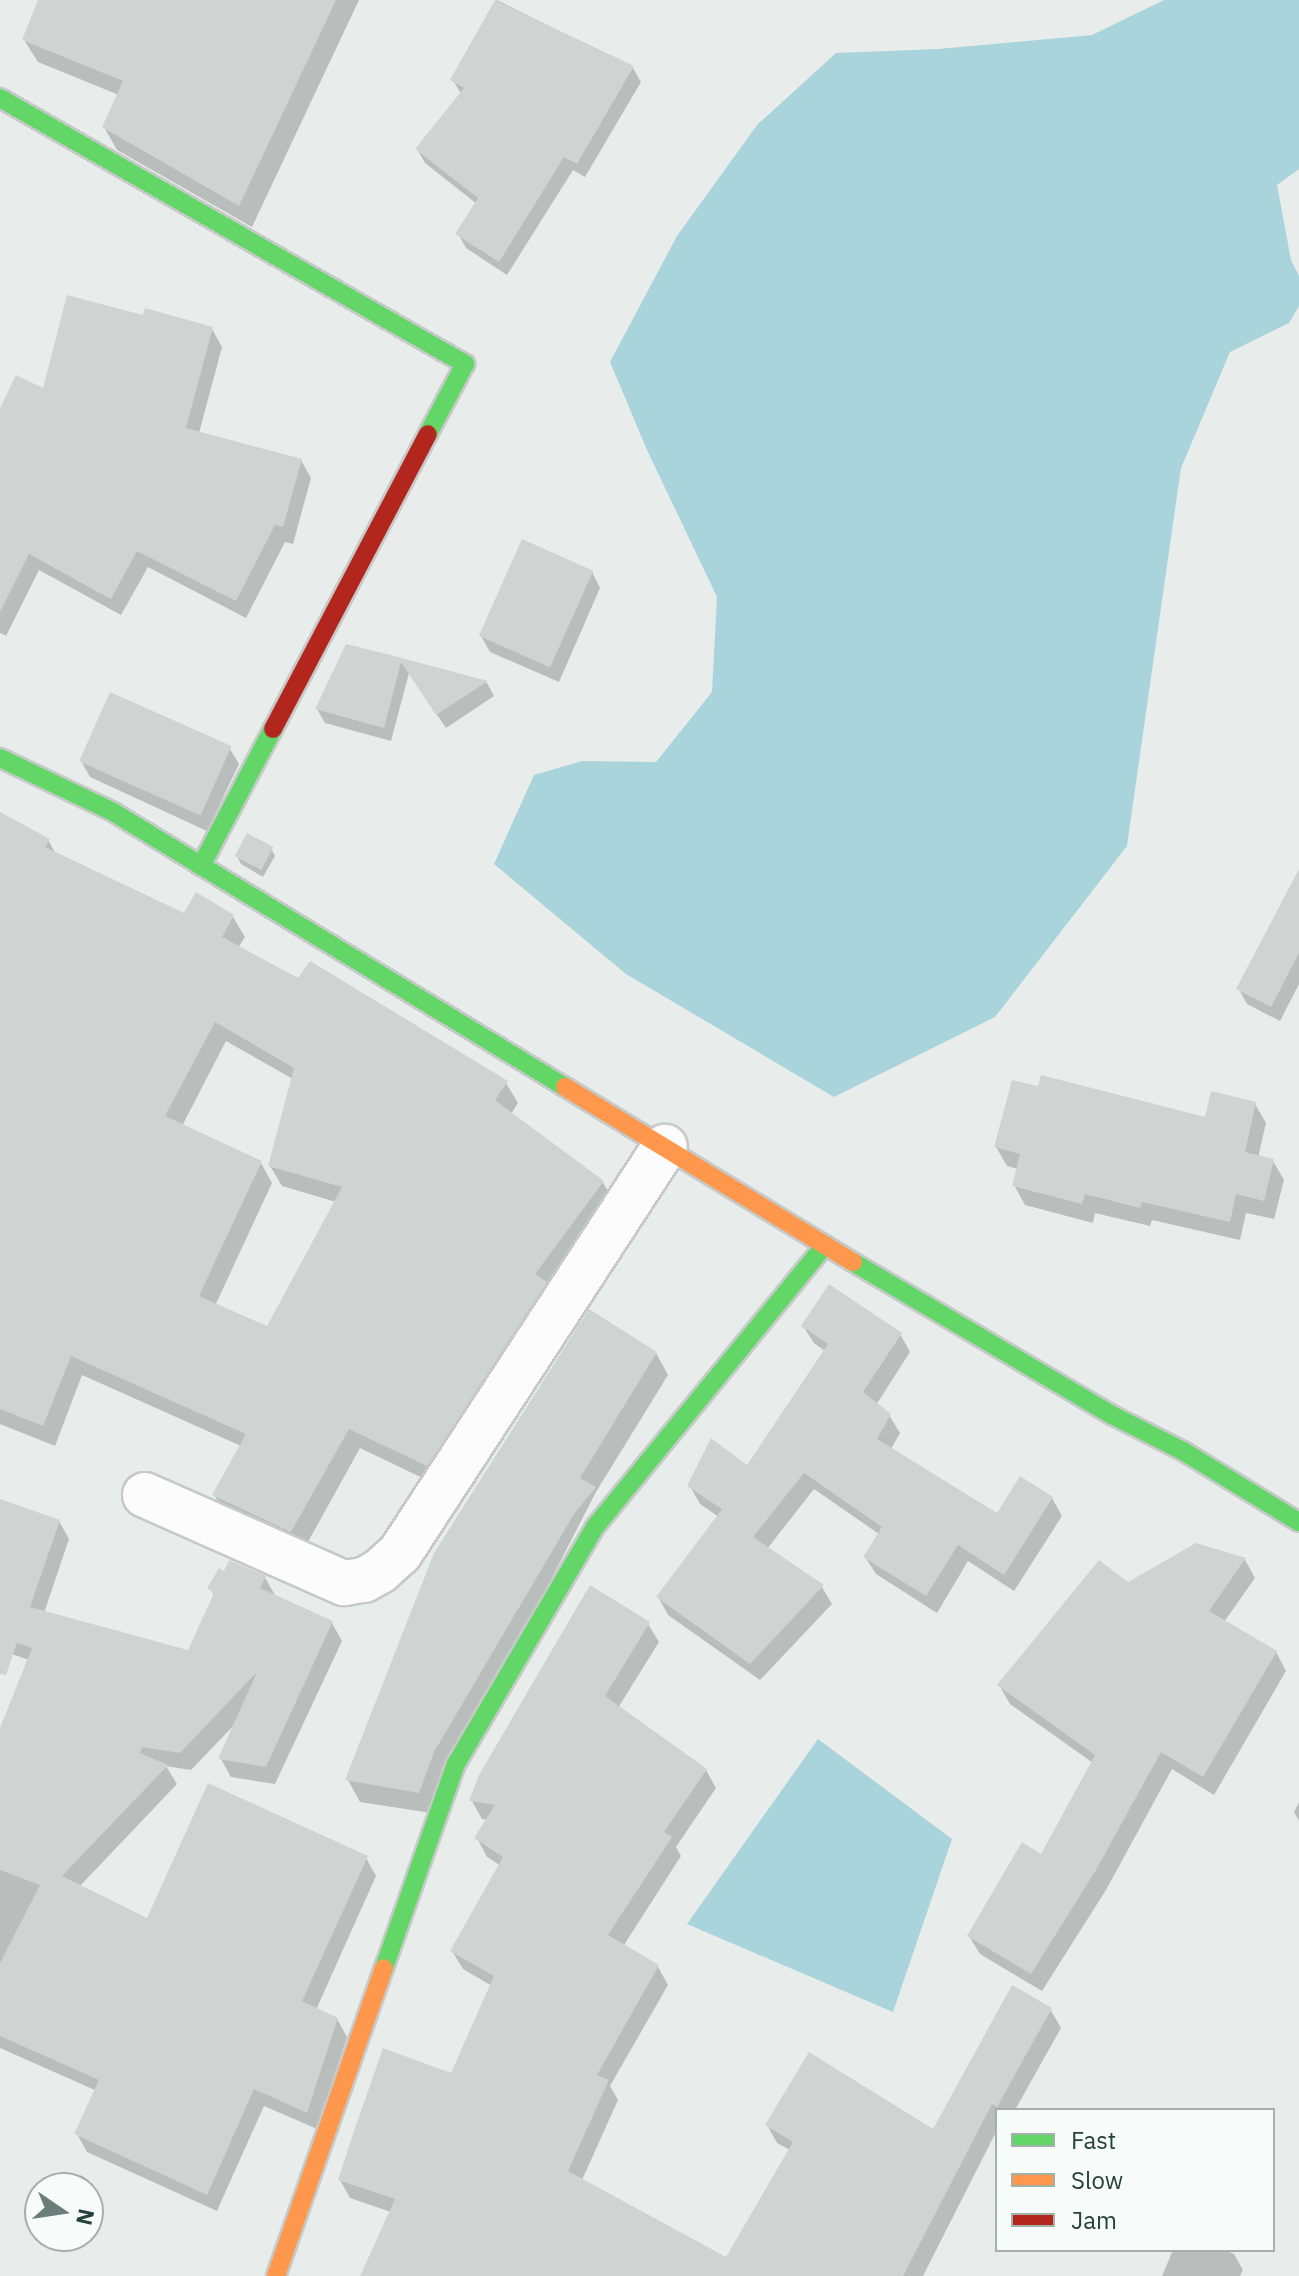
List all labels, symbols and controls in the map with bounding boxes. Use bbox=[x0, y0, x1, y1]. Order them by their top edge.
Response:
legend bbox=[995, 2108, 1275, 2252]
text: Fast bbox=[1071, 2124, 1116, 2156]
text: Slow bbox=[1071, 2164, 1123, 2196]
north arrow bbox=[24, 2172, 104, 2252]
text: Jam bbox=[1071, 2204, 1117, 2236]
text: N bbox=[70, 2206, 102, 2228]

